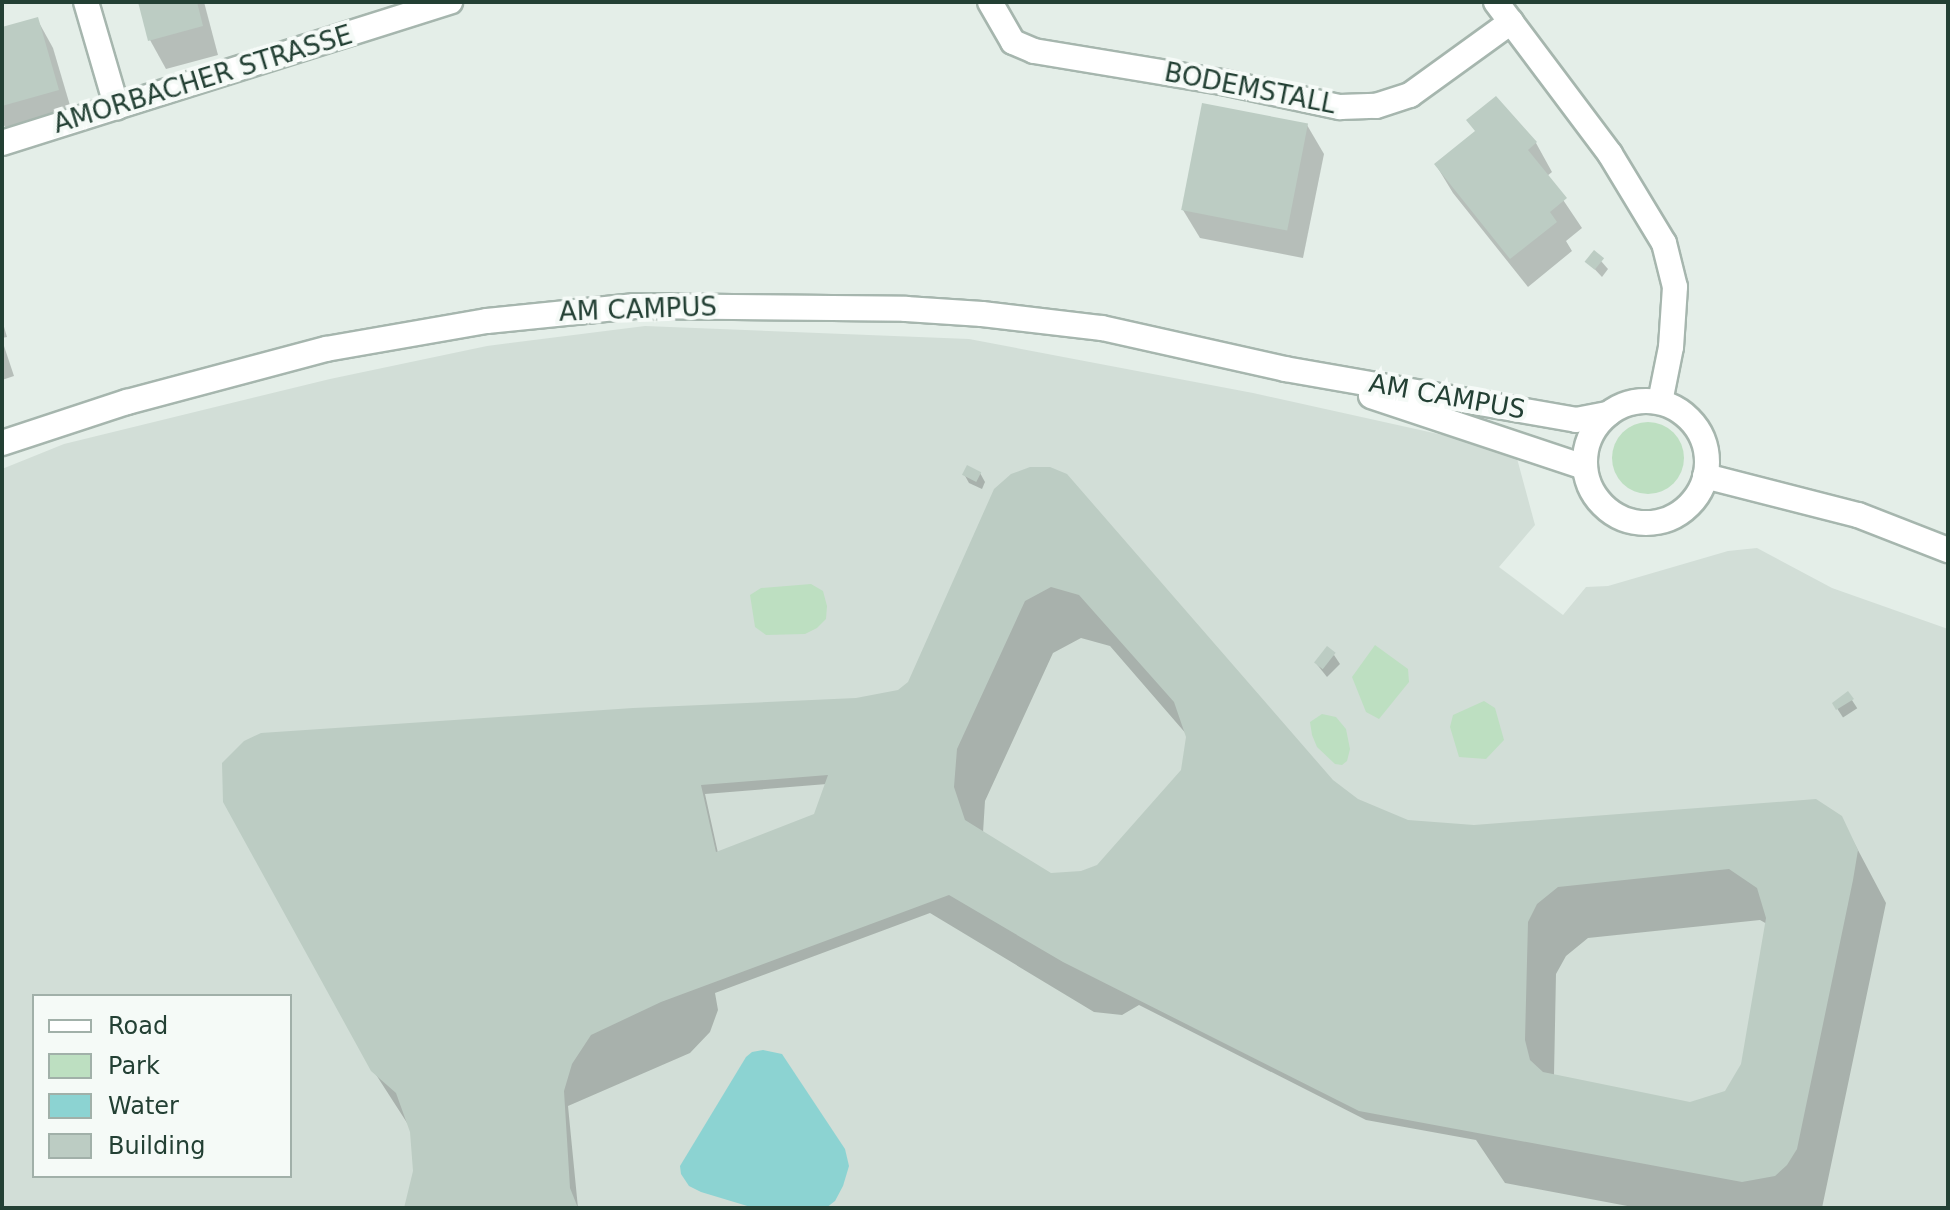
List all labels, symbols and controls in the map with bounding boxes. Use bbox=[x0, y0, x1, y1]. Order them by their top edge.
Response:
street label: AMORBACHER STRASSE bbox=[50, 20, 356, 140]
street label: BODEMSTALL bbox=[1162, 57, 1338, 121]
street label: AM CAMPUS bbox=[558, 292, 718, 328]
street label: AM CAMPUS bbox=[1366, 368, 1528, 426]
legend bbox=[32, 994, 292, 1178]
text: Road bbox=[108, 1012, 168, 1040]
text: Park bbox=[108, 1052, 160, 1080]
text: Water bbox=[108, 1092, 179, 1120]
text: Building bbox=[108, 1132, 205, 1160]

